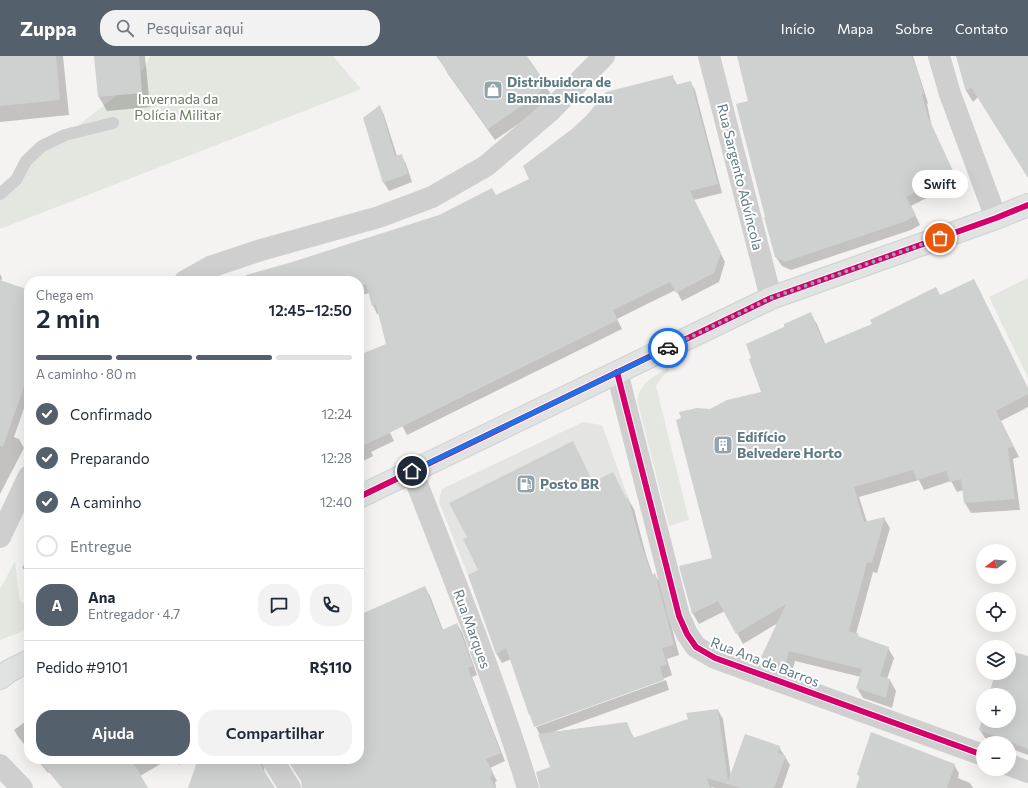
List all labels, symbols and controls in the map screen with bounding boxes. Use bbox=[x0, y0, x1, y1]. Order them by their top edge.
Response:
search box bbox=[100, 10, 380, 46]
text: Zuppa bbox=[20, 17, 76, 40]
icon: search bbox=[114, 17, 136, 39]
text: Pesquisar aqui bbox=[146, 19, 244, 37]
text: Início bbox=[781, 20, 815, 37]
text: Mapa bbox=[837, 20, 873, 37]
text: Sobre bbox=[895, 20, 933, 37]
text: Contato bbox=[955, 20, 1008, 37]
place label: Distribuidora de Bananas Nicolau bbox=[507, 73, 613, 106]
shop icon: Distribuidora de Bananas Nicolau bbox=[482, 79, 504, 101]
park label: Invernada da Polícia Militar bbox=[134, 90, 222, 123]
street label: Rua Sargento Advíncola bbox=[714, 102, 767, 252]
callout: Swift bbox=[912, 170, 968, 198]
text: Swift bbox=[924, 176, 956, 192]
pin bbox=[923, 221, 957, 255]
icon: bag bbox=[929, 227, 951, 249]
text: Chega em bbox=[36, 287, 94, 303]
text: 12:45–12:50 bbox=[269, 301, 352, 319]
text: 2 min bbox=[36, 302, 100, 333]
courier bbox=[648, 328, 688, 368]
icon: car bbox=[657, 337, 679, 359]
text: A caminho · 80 m bbox=[36, 366, 136, 382]
icon: check bbox=[36, 403, 58, 425]
text: Confirmado bbox=[70, 405, 152, 423]
text: 12:24 bbox=[321, 406, 352, 422]
place label: Edifício Belvedere Horto bbox=[737, 428, 842, 461]
building icon: Edifício Belvedere Horto bbox=[712, 434, 734, 456]
icon: check bbox=[36, 447, 58, 469]
text: Preparando bbox=[70, 449, 150, 467]
text: 12:28 bbox=[321, 450, 352, 466]
pin bbox=[395, 454, 429, 488]
icon: home bbox=[401, 460, 423, 482]
fuel station icon: Posto BR bbox=[515, 473, 537, 495]
place label: Posto BR bbox=[540, 475, 600, 492]
icon: check bbox=[36, 491, 58, 513]
text: A caminho bbox=[70, 493, 142, 511]
text: 12:40 bbox=[320, 494, 352, 510]
text: Entregue bbox=[70, 537, 132, 555]
north arrow bbox=[976, 544, 1016, 584]
map controls bbox=[976, 544, 1016, 776]
button: chat bbox=[258, 584, 300, 626]
button: phone bbox=[310, 584, 352, 626]
street label: Rua Marques bbox=[450, 587, 495, 671]
text: Ana bbox=[88, 588, 115, 606]
button: locate bbox=[976, 592, 1016, 632]
text: A bbox=[52, 596, 62, 614]
text: Entregador · 4.7 bbox=[88, 606, 180, 622]
street label: Rua Ana de Barros bbox=[709, 633, 822, 690]
button: layers bbox=[976, 640, 1016, 680]
text: Pedido #9101 bbox=[36, 658, 128, 676]
text: R$110 bbox=[309, 658, 352, 676]
button: + bbox=[976, 688, 1016, 728]
button: Ajuda bbox=[36, 710, 190, 756]
button: Compartilhar bbox=[198, 710, 352, 756]
button: − bbox=[976, 736, 1016, 776]

